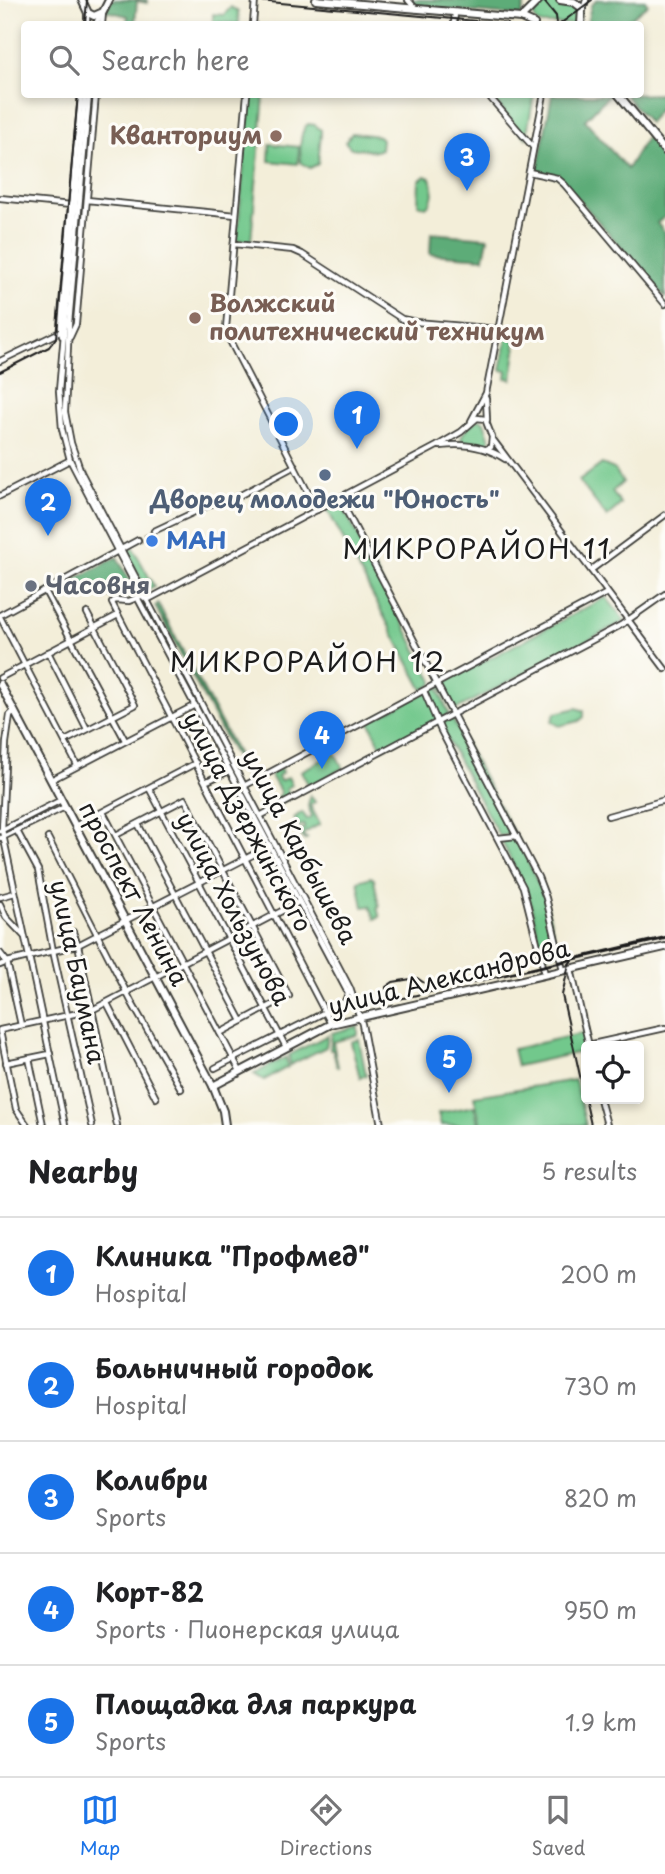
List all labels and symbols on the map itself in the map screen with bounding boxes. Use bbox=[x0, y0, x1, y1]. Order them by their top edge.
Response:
place label: Кванториум bbox=[110, 116, 262, 152]
marker: Кванториум bbox=[268, 128, 284, 144]
pin: 3 bbox=[444, 133, 490, 191]
place label: Волжский политехнический техникум bbox=[209, 284, 545, 348]
marker: Волжский политехнический техникум bbox=[187, 310, 203, 326]
pin: 1 bbox=[334, 391, 380, 449]
your location bbox=[269, 407, 303, 441]
marker: Дворец молодежи "Юность" bbox=[317, 467, 333, 483]
pin: 2 bbox=[25, 478, 71, 536]
place label: Дворец молодежи "Юность" bbox=[149, 480, 500, 516]
place label: МАН bbox=[166, 521, 226, 557]
district label: МИКРОРАЙОН 11 bbox=[342, 526, 612, 569]
marker: МАН bbox=[144, 533, 160, 549]
place label: Часовня bbox=[45, 566, 150, 602]
marker: Часовня bbox=[23, 578, 39, 594]
district label: МИКРОРАЙОН 12 bbox=[170, 639, 446, 682]
street label: улица Дзержинского bbox=[175, 704, 322, 938]
pin: 4 bbox=[299, 711, 345, 769]
street label: улица Карбышева bbox=[234, 742, 368, 950]
street label: проспект Ленина bbox=[71, 794, 199, 992]
street label: улица Хользунова bbox=[169, 805, 301, 1011]
street label: улица Баумана bbox=[42, 876, 116, 1067]
street label: улица Александрова bbox=[324, 929, 573, 1024]
pin: 5 bbox=[426, 1035, 472, 1093]

